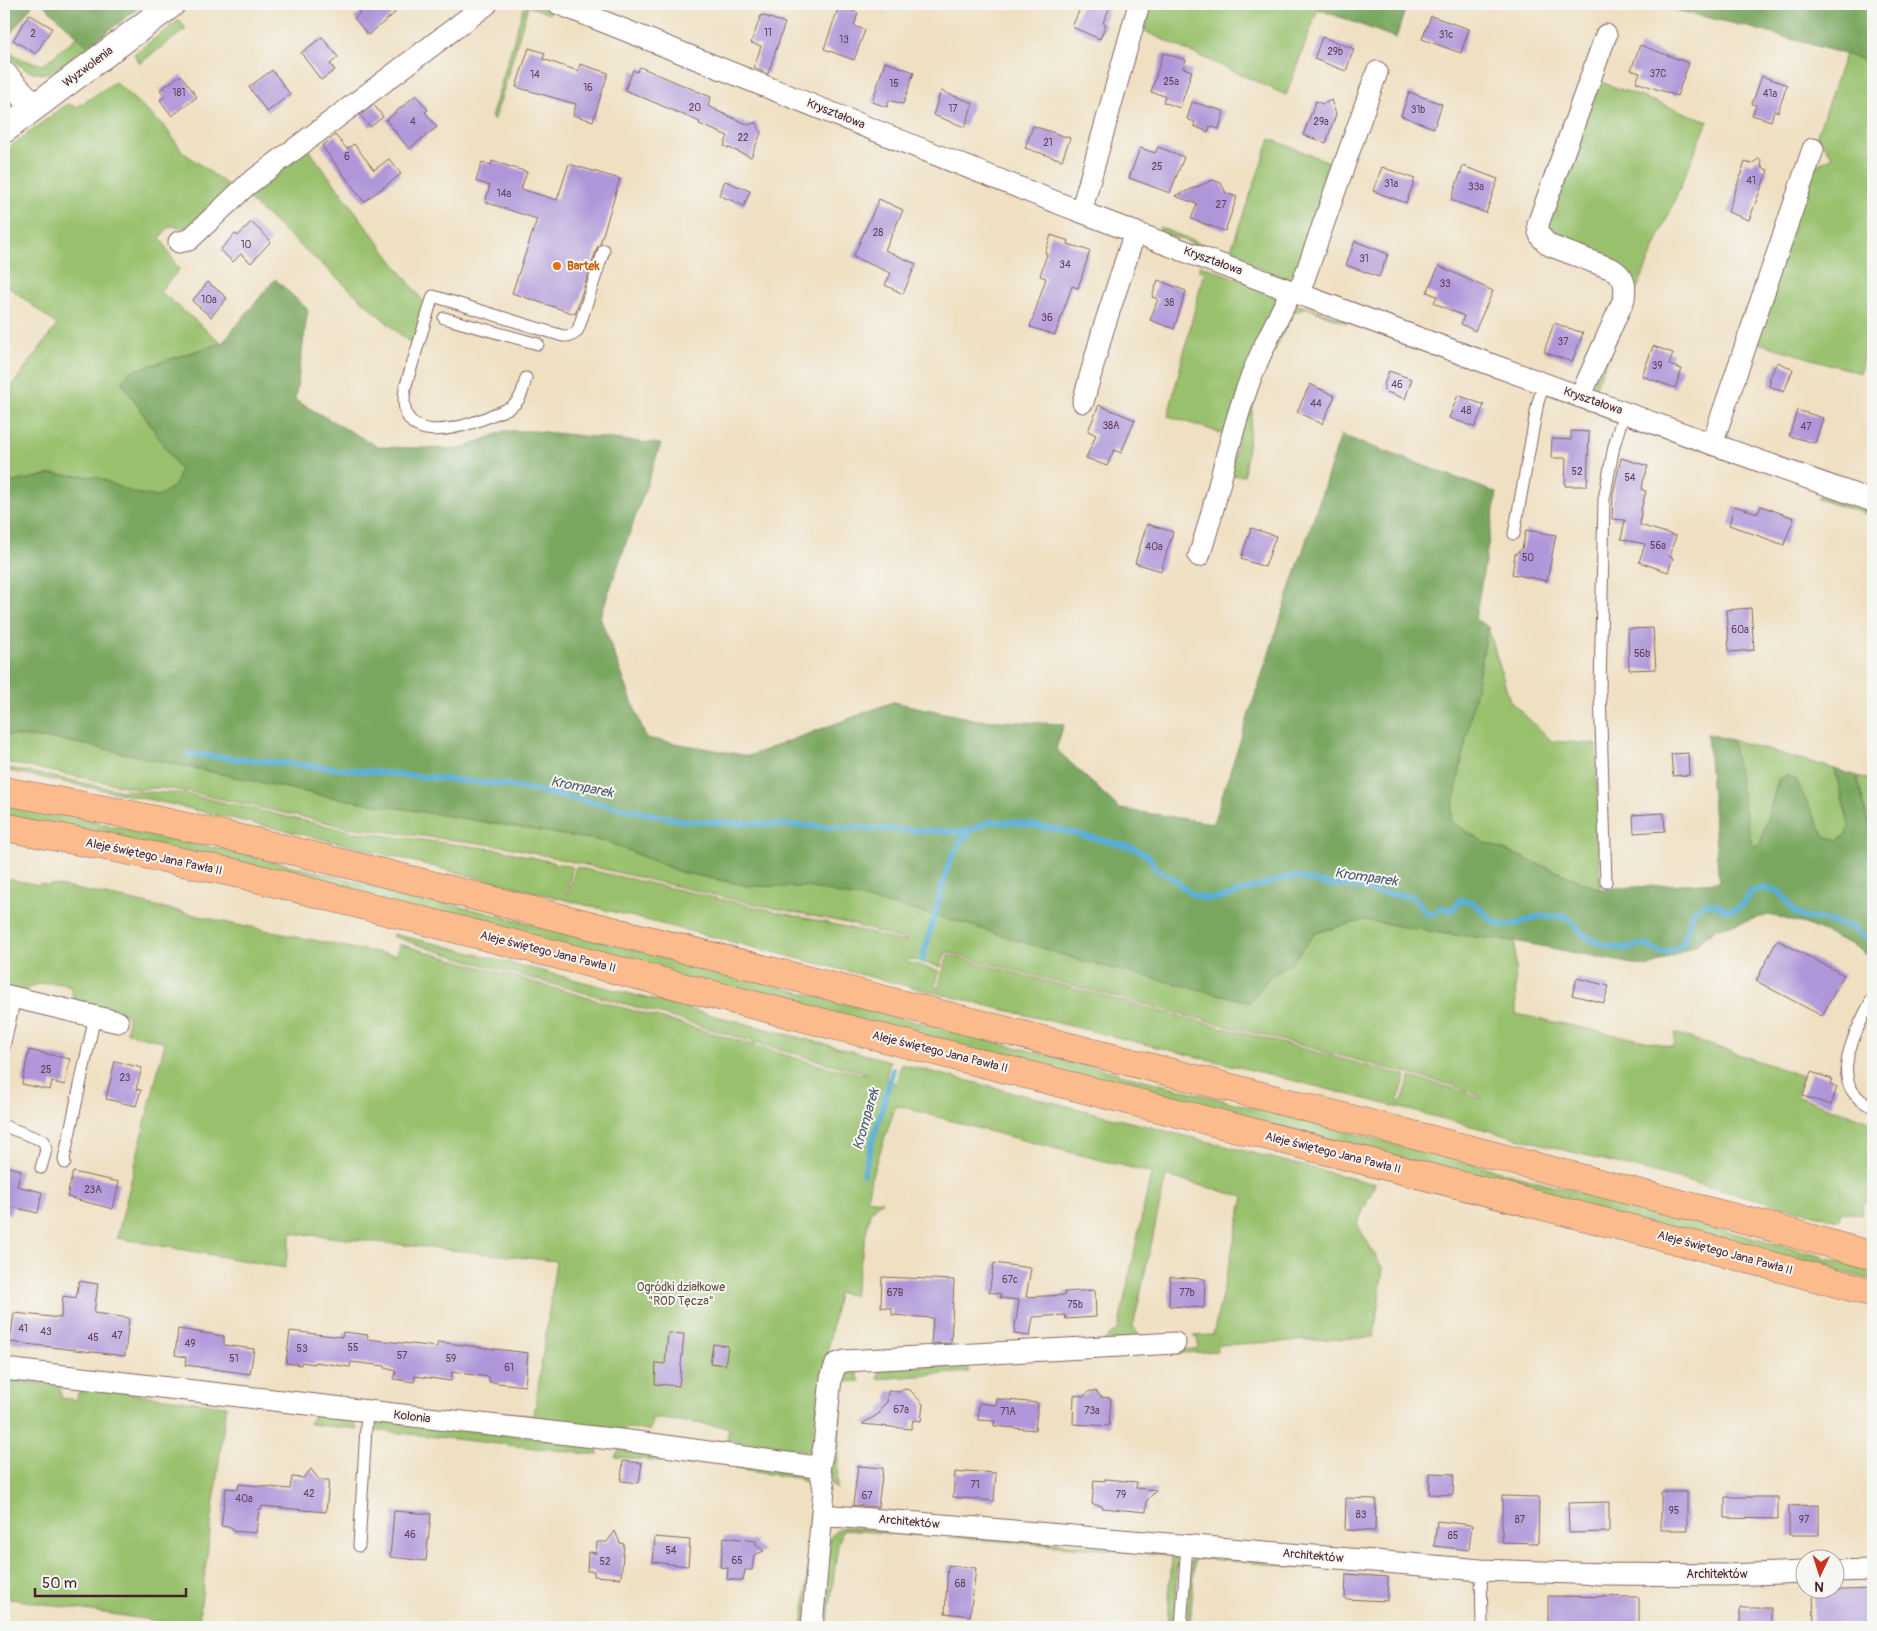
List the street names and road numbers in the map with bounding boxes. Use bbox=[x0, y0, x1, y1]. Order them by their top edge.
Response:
street label: Wyzwolenia bbox=[60, 43, 116, 91]
street label: Kryształowa bbox=[805, 95, 868, 133]
street label: Kryształowa bbox=[1181, 243, 1245, 279]
street label: Kryształowa bbox=[1561, 384, 1625, 418]
street label: Aleje świętego Jana Pawła II bbox=[84, 835, 224, 879]
street label: Aleje świętego Jana Pawła II bbox=[479, 928, 617, 976]
street label: Aleje świętego Jana Pawła II bbox=[871, 1028, 1009, 1076]
street label: Aleje świętego Jana Pawła II bbox=[1264, 1129, 1402, 1177]
street label: Aleje świętego Jana Pawła II bbox=[1656, 1228, 1794, 1278]
street label: Kolonia bbox=[393, 1407, 432, 1427]
street label: Architektów bbox=[878, 1512, 940, 1532]
street label: Architektów bbox=[1282, 1546, 1344, 1566]
street label: Architektów bbox=[1686, 1567, 1748, 1582]

